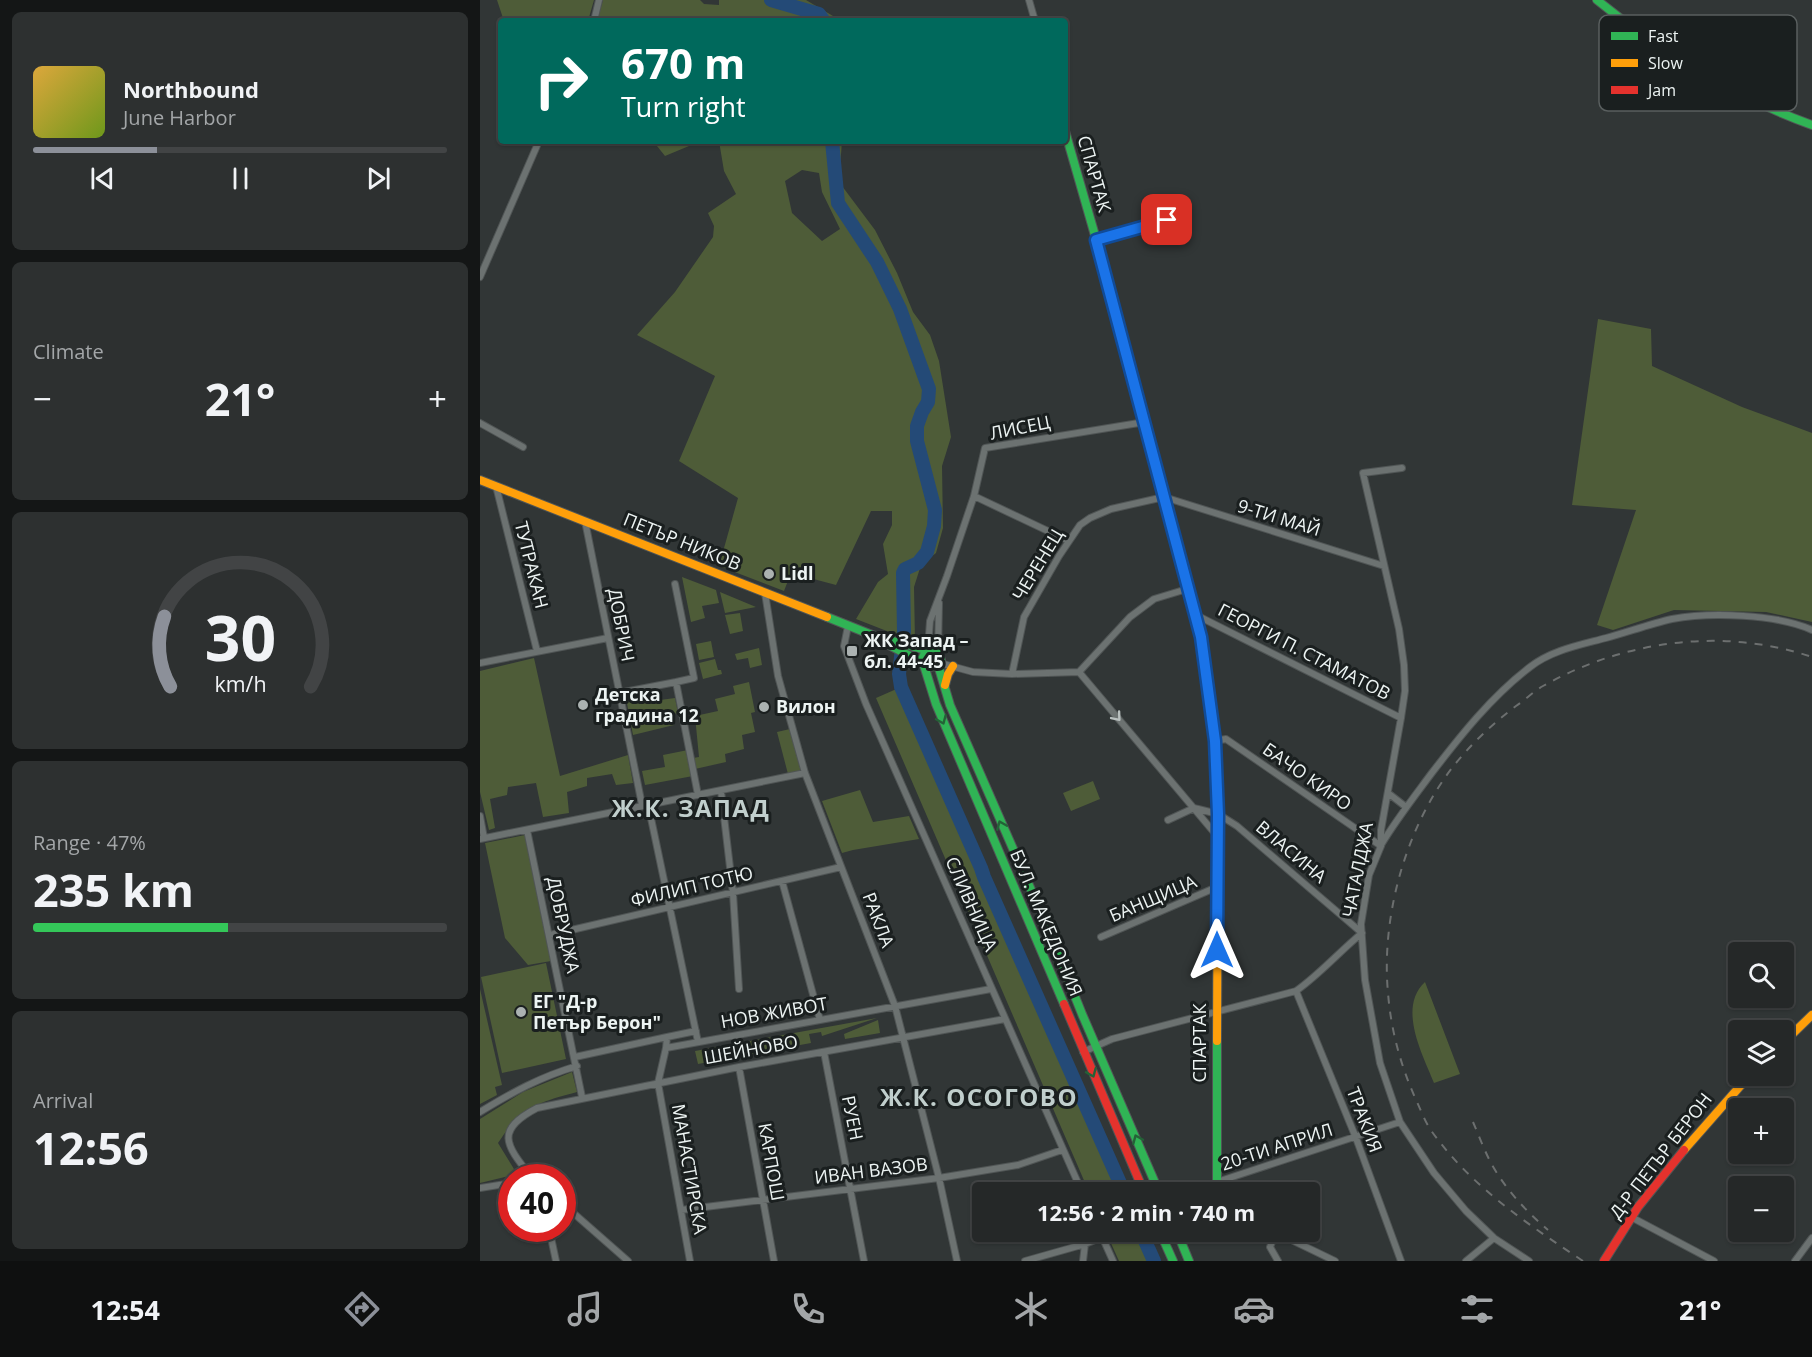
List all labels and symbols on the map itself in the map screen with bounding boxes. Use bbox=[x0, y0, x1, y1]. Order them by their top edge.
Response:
legend bbox=[1599, 15, 1797, 111]
text: Fast bbox=[1648, 25, 1679, 47]
text: Slow bbox=[1648, 52, 1683, 74]
text: Jam bbox=[1646, 79, 1676, 101]
street label: СПАРТАК bbox=[1073, 132, 1117, 215]
pin bbox=[1141, 194, 1192, 245]
street label: ЛИСЕЦ bbox=[988, 409, 1052, 445]
street label: 9-ТИ МАЙ bbox=[1235, 493, 1324, 541]
street label: ПЕТЪР НИКОВ bbox=[620, 507, 745, 576]
street label: ТУТРАКАН bbox=[510, 519, 554, 611]
street label: ЧЕРЕНЕЦ bbox=[1006, 524, 1068, 605]
place label: Lidl bbox=[781, 561, 814, 585]
marker: Lidl bbox=[762, 567, 776, 581]
street label: ДОБРИЧ bbox=[603, 586, 641, 664]
street label: ГЕОРГИ П. СТАМАТОВ bbox=[1214, 597, 1395, 705]
place label: ЖК Запад – бл. 44-45 bbox=[864, 628, 969, 673]
marker: ЖК Запад – бл. 44-45 bbox=[845, 644, 859, 658]
place label: Детска градина 12 bbox=[595, 682, 699, 727]
place label: Вилон bbox=[776, 694, 836, 718]
marker: Детска градина 12 bbox=[576, 698, 590, 712]
marker: Вилон bbox=[757, 700, 771, 714]
one-way arrow bbox=[1110, 710, 1121, 721]
one-way arrow bbox=[935, 713, 947, 724]
street label: БАЧО КИРО bbox=[1258, 737, 1357, 816]
district label: Ж.К. ЗАПАД bbox=[612, 791, 770, 824]
street label: ВЛАСИНА bbox=[1251, 815, 1333, 888]
street label: ЧАТАЛДЖА bbox=[1336, 819, 1378, 920]
one-way arrow bbox=[996, 820, 1008, 831]
street label: БУЛ. МАКЕДОНИЯ bbox=[1005, 845, 1089, 1000]
street label: СЛИВНИЦА bbox=[940, 853, 1004, 955]
street label: ФИЛИП ТОТЮ bbox=[628, 860, 755, 912]
street label: БАНЩИЦА bbox=[1105, 869, 1201, 927]
street label: ДОБРУДЖА bbox=[542, 874, 586, 976]
street label: РАКЛА bbox=[857, 889, 901, 951]
position arrow bbox=[1185, 918, 1249, 982]
place label: ЕГ "Д-р Петър Берон" bbox=[533, 989, 661, 1034]
street label: НОВ ЖИВОТ bbox=[719, 991, 829, 1033]
street label: СПАРТАК bbox=[1187, 1004, 1211, 1082]
marker: ЕГ "Д-р Петър Берон" bbox=[514, 1005, 528, 1019]
street label: ШЕЙНОВО bbox=[702, 1029, 800, 1069]
one-way arrow bbox=[1085, 1067, 1097, 1078]
district label: Ж.К. ОСОГОВО bbox=[880, 1080, 1078, 1113]
street label: ТРАКИЯ bbox=[1342, 1084, 1388, 1156]
street label: Д-Р ПЕТЪР БЕРОН bbox=[1603, 1087, 1717, 1223]
street label: РУЕН bbox=[837, 1093, 869, 1142]
street label: МАНАСТИРСКА bbox=[667, 1102, 713, 1236]
street label: 20-ТИ АПРИЛ bbox=[1218, 1117, 1336, 1175]
street label: КАРПОШ bbox=[753, 1121, 791, 1203]
one-way arrow bbox=[1132, 1134, 1144, 1145]
street label: ИВАН ВАЗОВ bbox=[813, 1151, 929, 1189]
speed limit sign: 40 bbox=[498, 1164, 576, 1242]

